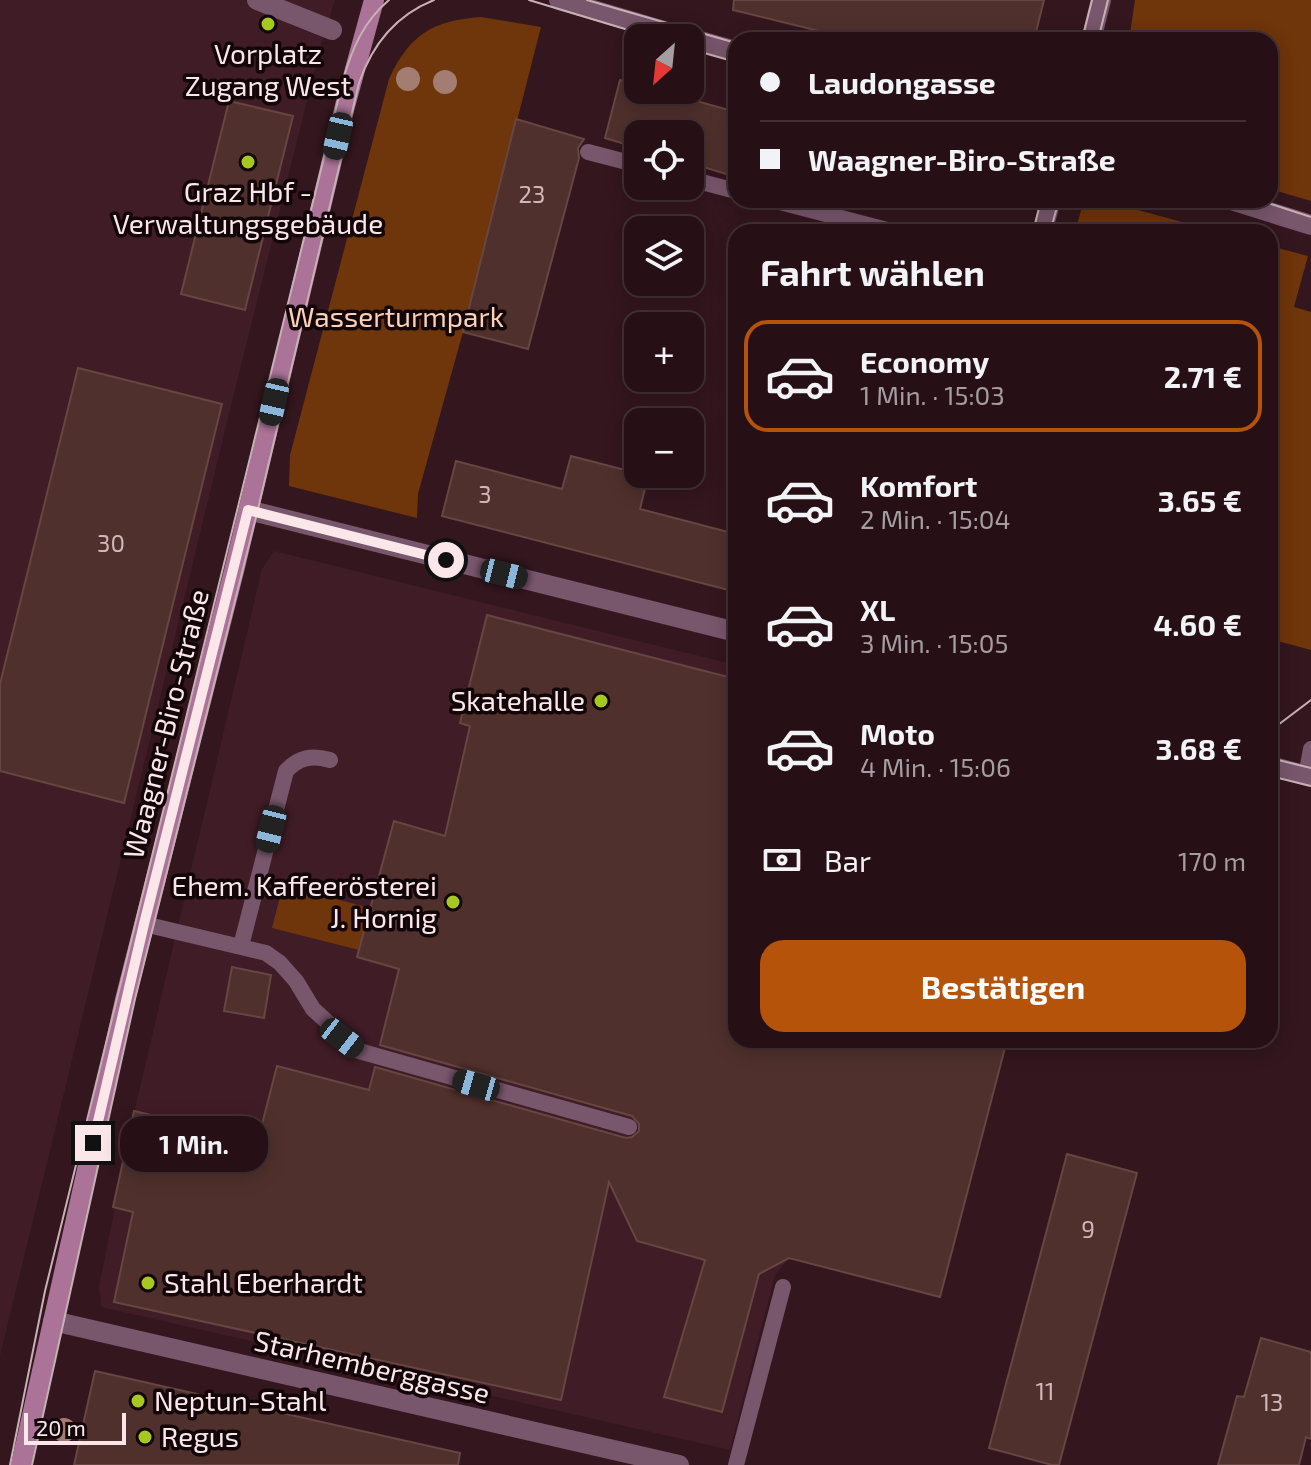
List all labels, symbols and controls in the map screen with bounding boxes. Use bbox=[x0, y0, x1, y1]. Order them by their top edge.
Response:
marker: Vorplatz Zugang West bbox=[259, 15, 277, 33]
north arrow bbox=[624, 24, 704, 104]
map controls bbox=[624, 24, 704, 488]
place label: Vorplatz Zugang West bbox=[185, 36, 351, 102]
text: Laudongasse bbox=[808, 64, 996, 100]
car bbox=[321, 110, 355, 162]
button: locate bbox=[624, 120, 704, 200]
text: Waagner-Biro-Straße bbox=[808, 141, 1116, 177]
marker: Graz Hbf - Verwaltungsgebäude bbox=[239, 153, 257, 171]
place label: Graz Hbf - Verwaltungsgebäude bbox=[113, 174, 383, 240]
house number: 23 bbox=[519, 179, 545, 208]
button: layers bbox=[624, 216, 704, 296]
text: Fahrt wählen bbox=[760, 250, 985, 293]
park label: Wasserturmpark bbox=[288, 299, 504, 333]
button: + bbox=[624, 312, 704, 392]
icon: car bbox=[764, 340, 836, 412]
text: Economy bbox=[860, 343, 989, 379]
text: 2.71 € bbox=[1164, 358, 1242, 394]
car bbox=[257, 376, 291, 428]
text: 1 Min. · 15:03 bbox=[860, 379, 1005, 410]
button: − bbox=[624, 408, 704, 488]
icon: car bbox=[764, 464, 836, 536]
text: Komfort bbox=[860, 467, 977, 503]
house number: 3 bbox=[478, 479, 492, 508]
text: 3.65 € bbox=[1158, 482, 1242, 518]
text: 2 Min. · 15:04 bbox=[860, 503, 1011, 534]
house number: 30 bbox=[97, 528, 125, 557]
route start bbox=[428, 542, 464, 578]
car bbox=[478, 557, 530, 591]
street label: Waagner-Biro-Straße bbox=[115, 586, 215, 862]
icon: car bbox=[764, 588, 836, 660]
text: XL bbox=[860, 591, 895, 627]
text: 4.60 € bbox=[1153, 606, 1242, 642]
text: 3 Min. · 15:05 bbox=[860, 627, 1008, 658]
place label: Skatehalle bbox=[451, 683, 585, 717]
marker: Skatehalle bbox=[592, 692, 610, 710]
icon: car bbox=[764, 712, 836, 784]
text: Moto bbox=[860, 715, 935, 751]
text: 3.68 € bbox=[1156, 730, 1242, 766]
text: 4 Min. · 15:06 bbox=[860, 751, 1011, 782]
car bbox=[254, 803, 288, 855]
icon: cash bbox=[760, 838, 804, 882]
text: Bar bbox=[824, 842, 871, 878]
text: 170 m bbox=[1178, 845, 1246, 876]
place label: Ehem. Kaffeerösterei J. Hornig bbox=[172, 868, 437, 934]
marker: Ehem. Kaffeerösterei J. Hornig bbox=[444, 893, 462, 911]
button: Bestätigen bbox=[760, 940, 1246, 1032]
car bbox=[316, 1014, 368, 1062]
car bbox=[450, 1067, 502, 1103]
callout: 1 Min. bbox=[121, 1115, 269, 1171]
route end bbox=[75, 1125, 111, 1161]
text: 1 Min. bbox=[159, 1128, 229, 1159]
house number: 9 bbox=[1081, 1214, 1095, 1243]
place label: Stahl Eberhardt bbox=[164, 1265, 363, 1299]
marker: Stahl Eberhardt bbox=[139, 1274, 157, 1292]
street label: Starhemberggasse bbox=[251, 1322, 493, 1410]
house number: 11 bbox=[1035, 1376, 1055, 1405]
place label: Neptun-Stahl bbox=[154, 1383, 327, 1417]
house number: 13 bbox=[1261, 1387, 1283, 1416]
marker: Neptun-Stahl bbox=[129, 1392, 147, 1410]
scale bar bbox=[24, 1409, 126, 1445]
text: 20 m bbox=[36, 1414, 86, 1440]
place label: Regus bbox=[161, 1419, 239, 1453]
marker: Regus bbox=[136, 1428, 154, 1446]

